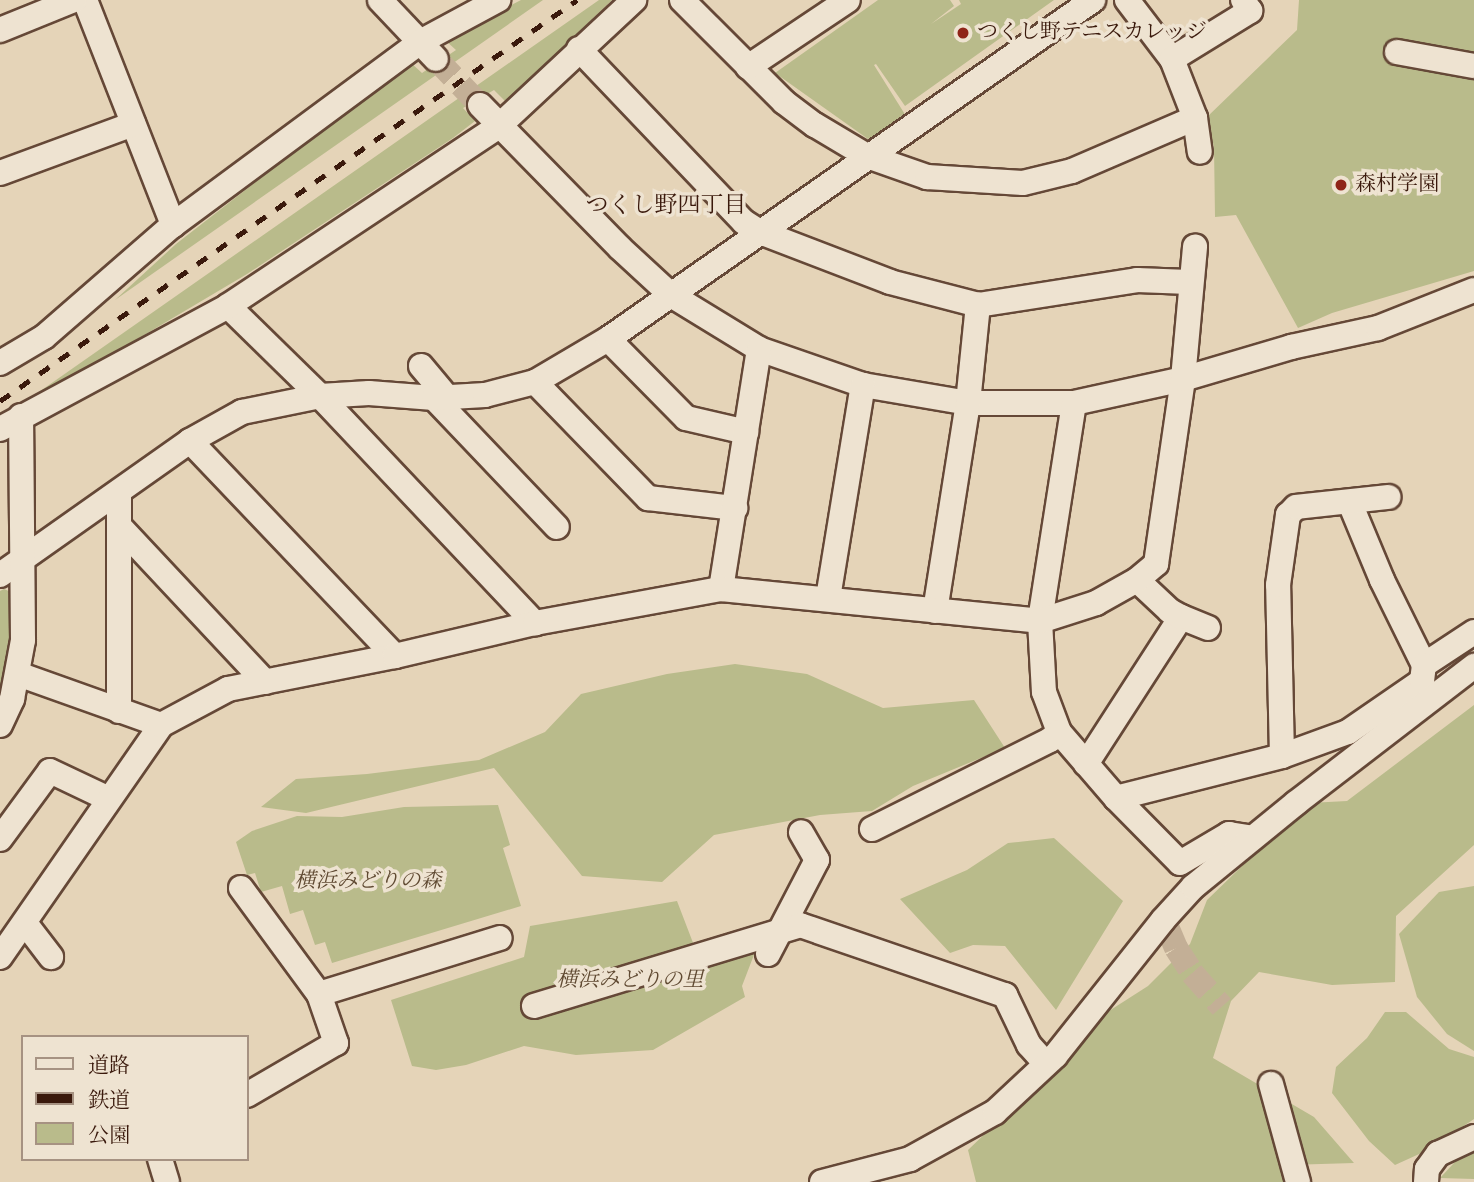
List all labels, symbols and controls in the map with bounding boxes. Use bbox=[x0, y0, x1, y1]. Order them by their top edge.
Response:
place label: つくし野テニスカレッジ bbox=[977, 20, 1208, 46]
marker: つくし野テニスカレッジ bbox=[955, 25, 971, 41]
place label: 森村学園 bbox=[1355, 172, 1439, 198]
marker: 森村学園 bbox=[1333, 177, 1349, 193]
district label: つくし野四丁目 bbox=[586, 192, 746, 220]
park label: 横浜みどりの森 bbox=[295, 869, 441, 895]
park label: 横浜みどりの里 bbox=[557, 968, 703, 994]
legend bbox=[21, 1035, 248, 1161]
text: 道路 bbox=[88, 1056, 130, 1077]
text: 鉄道 bbox=[88, 1091, 130, 1112]
text: 公園 bbox=[88, 1126, 130, 1147]

